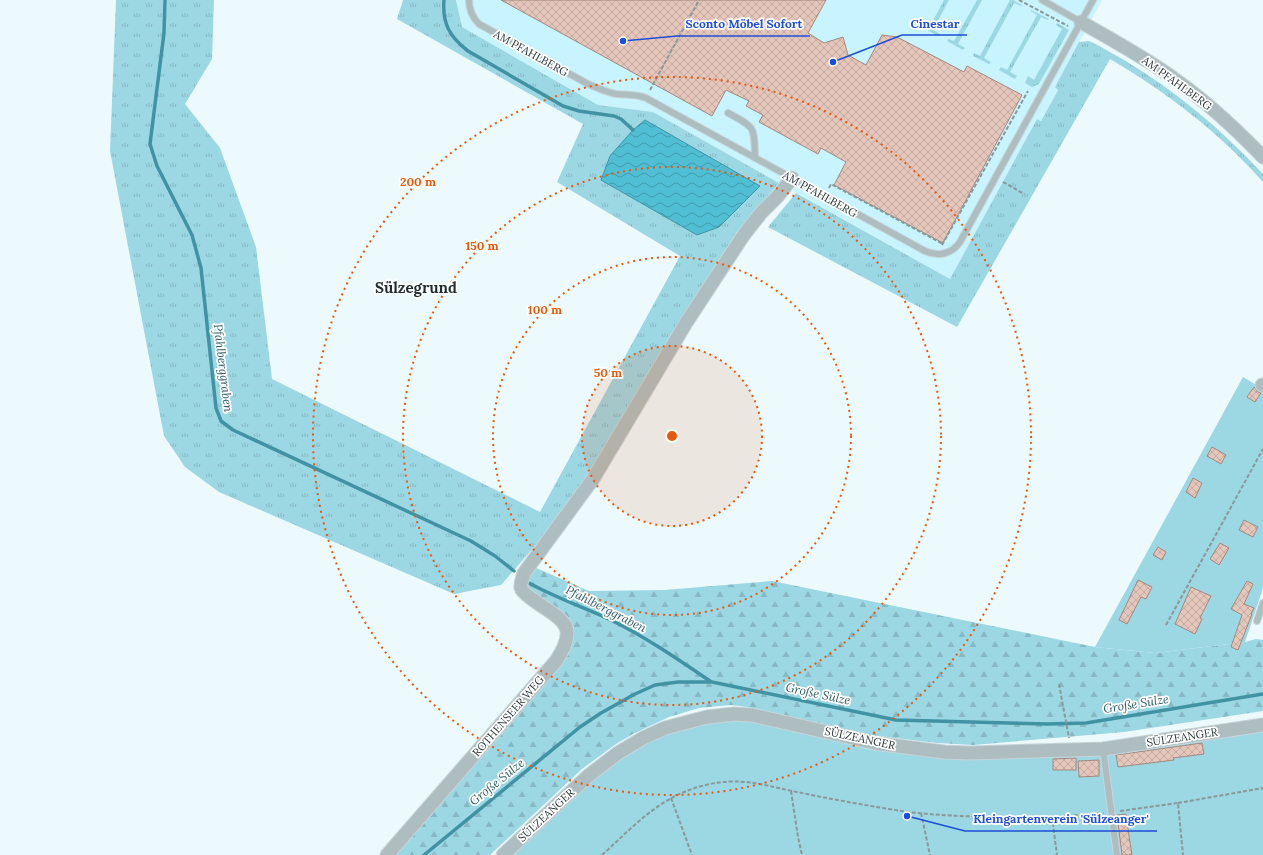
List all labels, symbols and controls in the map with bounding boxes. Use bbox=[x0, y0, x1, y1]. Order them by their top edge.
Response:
callout: Cinestar bbox=[902, 11, 967, 35]
callout: Sconto Möbel Sofort bbox=[677, 12, 810, 36]
text: Sconto Möbel Sofort bbox=[686, 16, 803, 31]
text: Cinestar bbox=[910, 16, 960, 31]
street label: AM PFAHLBERG bbox=[491, 26, 571, 79]
street label: AM PFAHLBERG bbox=[1139, 52, 1215, 113]
street label: AM PFAHLBERG bbox=[780, 167, 860, 220]
text: 200 m bbox=[400, 174, 436, 189]
text: 150 m bbox=[465, 238, 499, 253]
district label: Sülzegrund bbox=[375, 278, 457, 297]
text: 100 m bbox=[528, 302, 562, 317]
water label: Pfahlberggraben bbox=[211, 323, 236, 413]
text: 50 m bbox=[594, 365, 622, 380]
centre of rings bbox=[665, 429, 679, 443]
water label: Pfahlberggraben bbox=[563, 582, 650, 636]
street label: ROTHENSEER WEG bbox=[469, 672, 547, 759]
water label: Große Sülze bbox=[784, 679, 852, 708]
water label: Große Sülze bbox=[1102, 691, 1170, 716]
street label: SÜLZEANGER bbox=[823, 723, 897, 752]
street label: SÜLZEANGER bbox=[1145, 723, 1219, 750]
water label: Große Sülze bbox=[466, 755, 527, 808]
street label: SÜLZEANGER bbox=[514, 785, 577, 845]
callout: Kleingartenverein 'Sülzeanger' bbox=[965, 807, 1157, 831]
text: Kleingartenverein 'Sülzeanger' bbox=[973, 811, 1149, 826]

